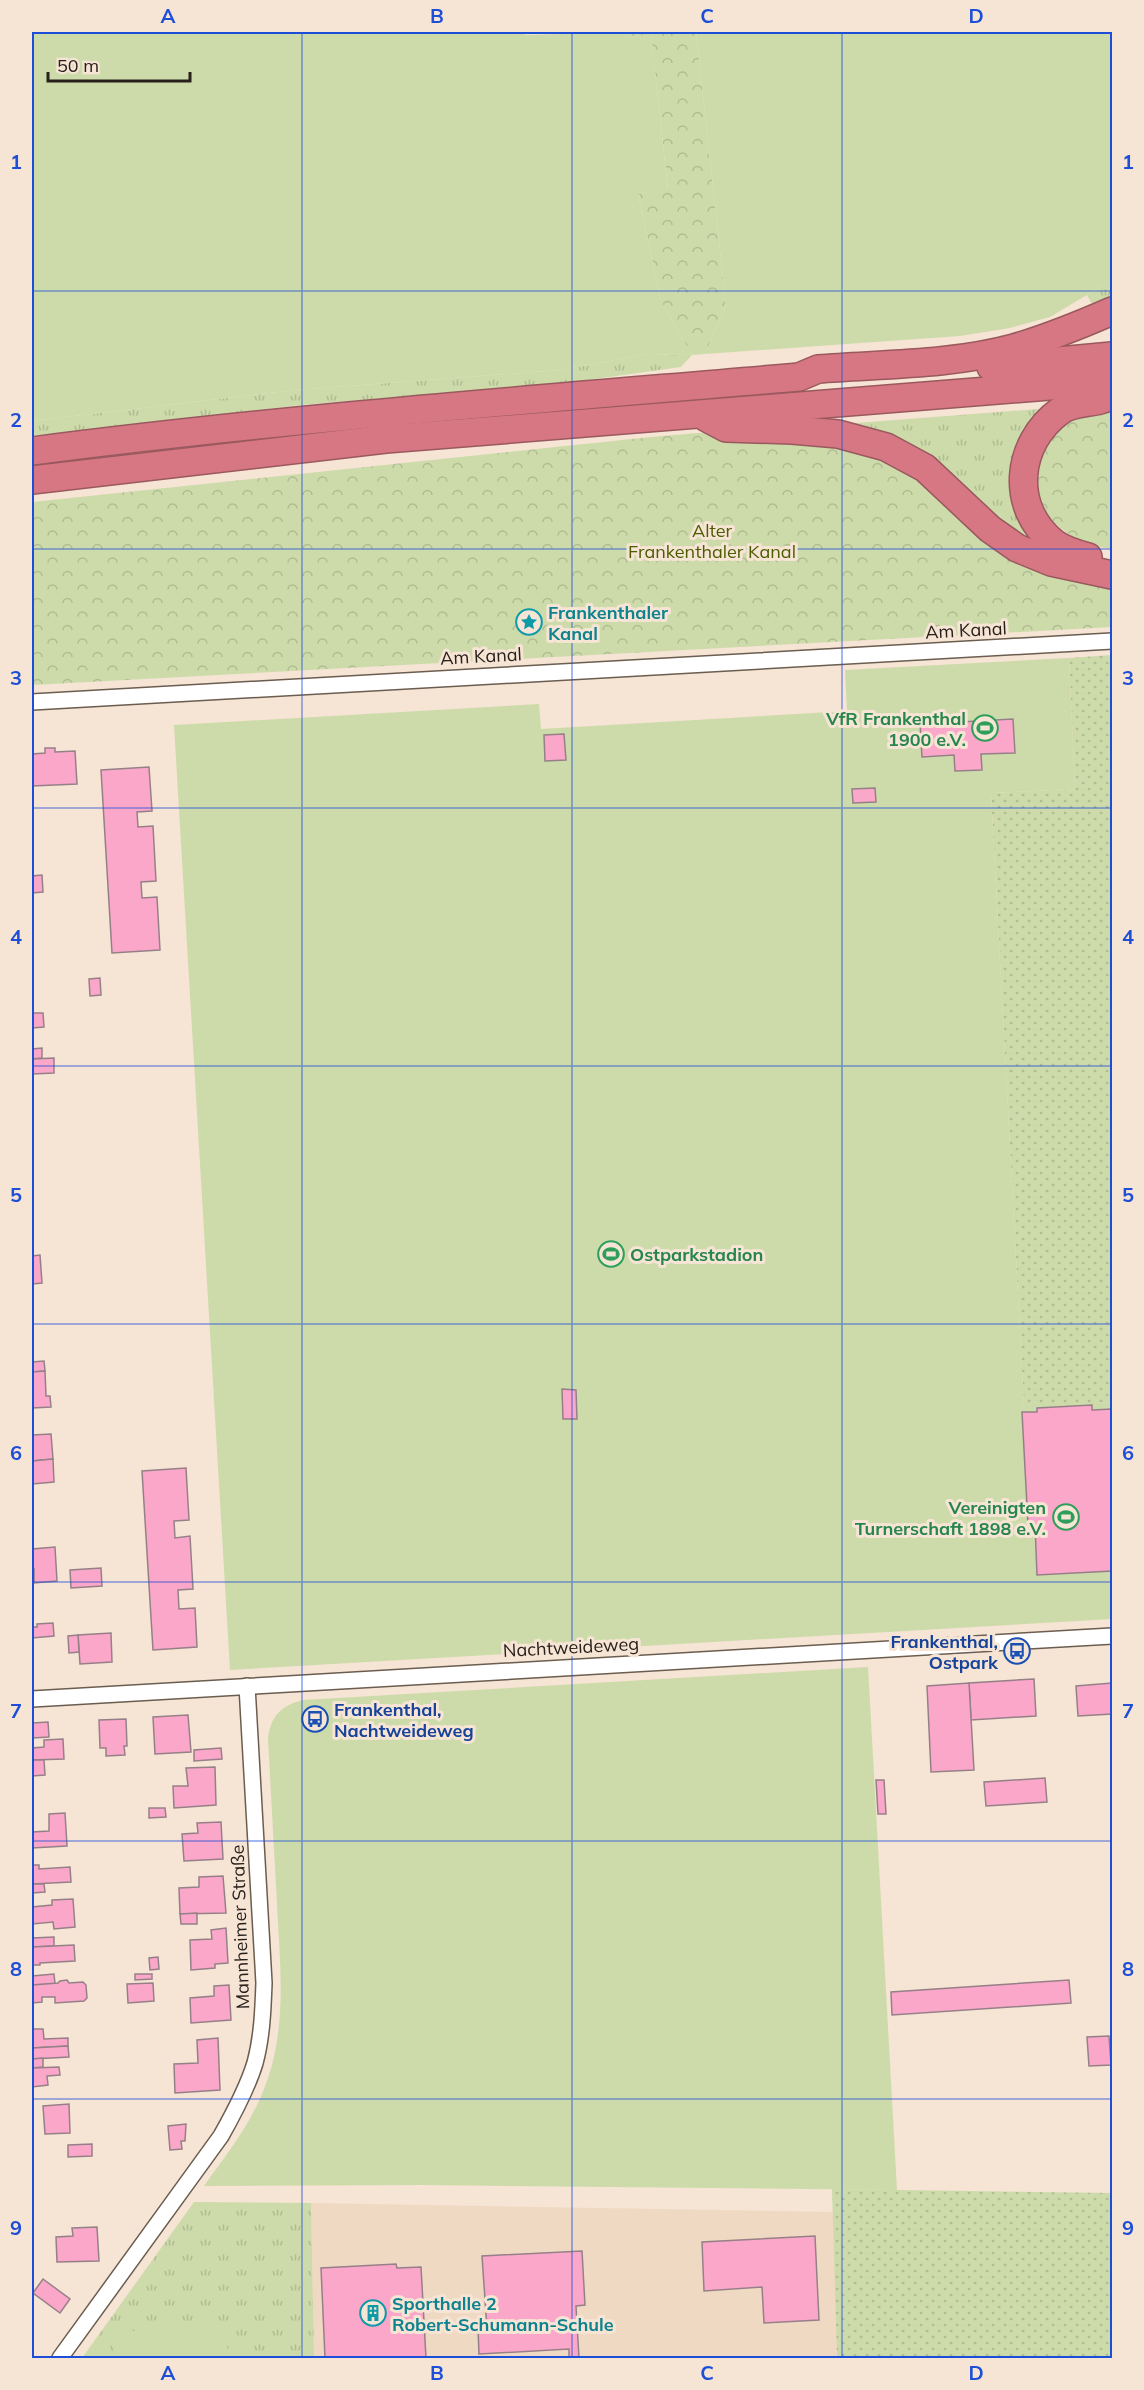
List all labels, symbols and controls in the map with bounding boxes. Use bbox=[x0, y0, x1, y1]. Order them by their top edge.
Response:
text: A bbox=[161, 3, 176, 28]
text: B bbox=[430, 3, 444, 28]
text: C bbox=[700, 3, 714, 28]
text: D bbox=[968, 3, 984, 28]
scale bar bbox=[48, 45, 190, 83]
text: 50 m bbox=[57, 54, 99, 77]
text: 1 bbox=[10, 149, 22, 174]
text: 1 bbox=[1122, 149, 1134, 174]
text: 2 bbox=[10, 407, 22, 432]
text: 2 bbox=[1122, 407, 1134, 432]
park label: Alter Frankenthaler Kanal bbox=[628, 519, 796, 563]
place label: Frankenthaler Kanal bbox=[548, 601, 669, 645]
place icon: Frankenthaler Kanal bbox=[514, 607, 544, 637]
street label: Am Kanal bbox=[925, 616, 1007, 644]
street label: Am Kanal bbox=[440, 642, 522, 670]
text: 3 bbox=[10, 665, 22, 690]
text: 3 bbox=[1122, 665, 1134, 690]
place label: VfR Frankenthal 1900 e.V. bbox=[825, 707, 966, 751]
sports icon: VfR Frankenthal 1900 e.V. bbox=[970, 713, 1000, 743]
text: 4 bbox=[10, 924, 22, 949]
text: 4 bbox=[1122, 924, 1134, 949]
text: 5 bbox=[10, 1182, 22, 1207]
text: 5 bbox=[1122, 1182, 1134, 1207]
sports icon: Ostparkstadion bbox=[596, 1239, 626, 1269]
place label: Ostparkstadion bbox=[630, 1243, 763, 1266]
text: 6 bbox=[10, 1440, 22, 1465]
text: 6 bbox=[1122, 1440, 1134, 1465]
place label: Vereinigten Turnerschaft 1898 e.V. bbox=[855, 1496, 1046, 1540]
sports icon: Vereinigten Turnerschaft 1898 e.V. bbox=[1051, 1502, 1081, 1532]
place label: Frankenthal, Ostpark bbox=[890, 1630, 999, 1674]
street label: Nachtweideweg bbox=[502, 1632, 640, 1662]
bus stop icon: Frankenthal, Ostpark bbox=[1002, 1636, 1032, 1666]
text: 7 bbox=[10, 1698, 22, 1723]
place label: Frankenthal, Nachtweideweg bbox=[334, 1698, 474, 1742]
text: 7 bbox=[1122, 1698, 1134, 1723]
bus stop icon: Frankenthal, Nachtweideweg bbox=[300, 1704, 330, 1734]
street label: Mannheimer Straße bbox=[226, 1844, 254, 2010]
text: 8 bbox=[10, 1956, 22, 1981]
text: 8 bbox=[1122, 1956, 1134, 1981]
text: 9 bbox=[10, 2215, 22, 2240]
text: 9 bbox=[1122, 2215, 1134, 2240]
place label: Sporthalle 2 Robert-Schumann-Schule bbox=[392, 2292, 614, 2336]
building icon: Sporthalle 2 Robert-Schumann-Schule bbox=[358, 2298, 388, 2328]
text: A bbox=[161, 2360, 176, 2385]
text: B bbox=[430, 2360, 444, 2385]
text: C bbox=[700, 2360, 714, 2385]
text: D bbox=[968, 2360, 984, 2385]

